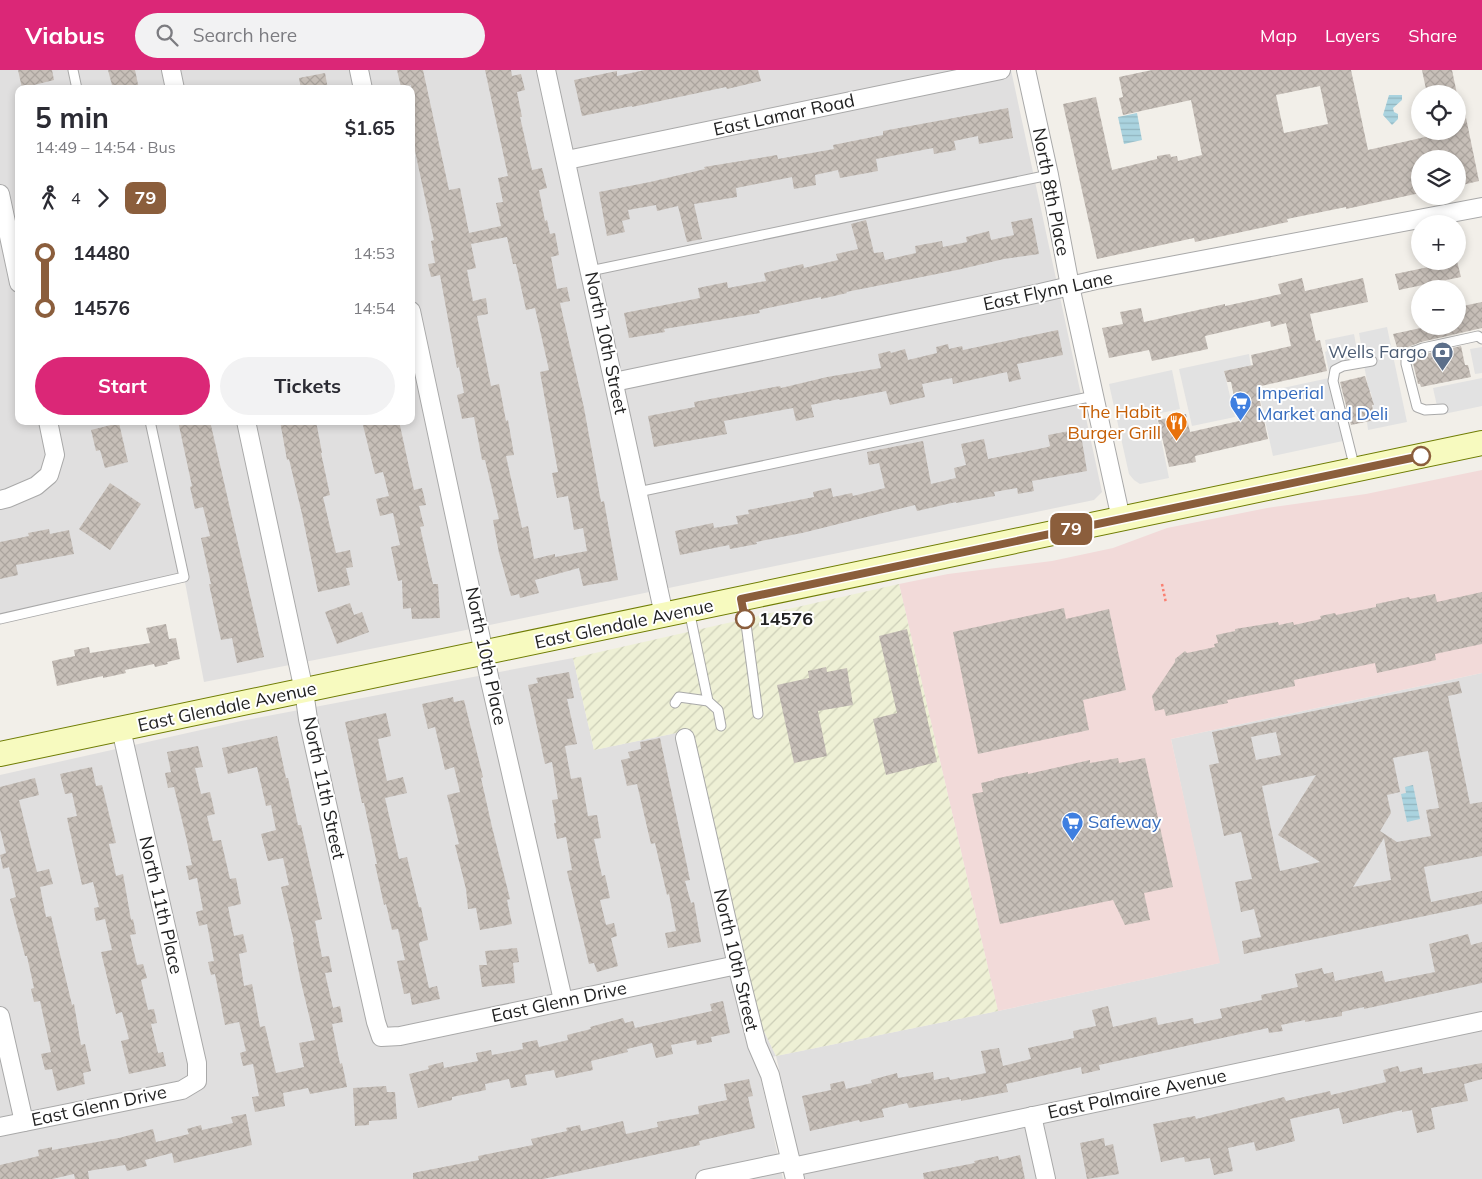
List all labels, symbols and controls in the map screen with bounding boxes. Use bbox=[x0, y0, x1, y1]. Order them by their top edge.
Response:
search box bbox=[135, 13, 485, 58]
text: Viabus bbox=[25, 20, 105, 50]
icon: search bbox=[153, 21, 181, 49]
text: Search here bbox=[193, 23, 297, 47]
text: Map bbox=[1260, 24, 1297, 47]
text: Layers bbox=[1325, 24, 1380, 47]
text: Share bbox=[1408, 24, 1457, 47]
map controls bbox=[1411, 85, 1466, 335]
button: locate bbox=[1411, 85, 1466, 140]
street label: East Lamar Road bbox=[711, 88, 857, 141]
text: 5 min bbox=[35, 100, 109, 135]
text: $1.65 bbox=[345, 116, 395, 140]
street label: North 8th Place bbox=[1028, 126, 1075, 258]
text: 14:49 – 14:54 · Bus bbox=[35, 137, 176, 157]
button: layers bbox=[1411, 150, 1466, 205]
icon: walk bbox=[35, 184, 63, 212]
icon: forward bbox=[89, 184, 117, 212]
text: 79 bbox=[135, 186, 156, 209]
text: 4 bbox=[71, 188, 81, 208]
button: + bbox=[1411, 215, 1466, 270]
text: 14480 bbox=[73, 241, 130, 265]
text: 14:53 bbox=[353, 243, 395, 263]
street label: East Flynn Lane bbox=[981, 266, 1115, 315]
street label: North 10th Street bbox=[580, 269, 633, 416]
button: − bbox=[1411, 280, 1466, 335]
text: 14576 bbox=[73, 296, 130, 320]
text: 14:54 bbox=[353, 298, 395, 318]
place label: Wells Fargo bbox=[1328, 340, 1427, 363]
bank icon: Wells Fargo bbox=[1431, 340, 1455, 371]
button: Start bbox=[35, 357, 210, 415]
button: Tickets bbox=[220, 357, 395, 415]
place label: Imperial Market and Deli bbox=[1257, 381, 1388, 425]
supermarket icon: Imperial Market and Deli bbox=[1229, 391, 1253, 422]
place label: The Habit Burger Grill bbox=[1068, 400, 1161, 444]
restaurant icon: The Habit Burger Grill bbox=[1165, 410, 1189, 441]
unlabelled marker bbox=[1411, 446, 1431, 466]
line badge: 79 bbox=[1048, 513, 1094, 545]
text: 79 bbox=[1060, 517, 1082, 540]
street label: North 10th Place bbox=[461, 585, 512, 727]
street label: East Glendale Avenue bbox=[533, 593, 715, 654]
place label: 14576 bbox=[759, 607, 813, 630]
marker: 14576 bbox=[735, 609, 755, 629]
street label: East Glendale Avenue bbox=[136, 676, 318, 737]
street label: North 11th Street bbox=[298, 714, 351, 861]
supermarket icon: Safeway bbox=[1060, 810, 1084, 841]
place label: Safeway bbox=[1088, 810, 1162, 833]
street label: North 11th Place bbox=[134, 834, 189, 976]
street label: North 10th Street bbox=[709, 887, 764, 1033]
street label: East Glenn Drive bbox=[489, 976, 629, 1027]
street label: East Palmaire Avenue bbox=[1046, 1063, 1228, 1124]
street label: East Glenn Drive bbox=[29, 1080, 169, 1131]

